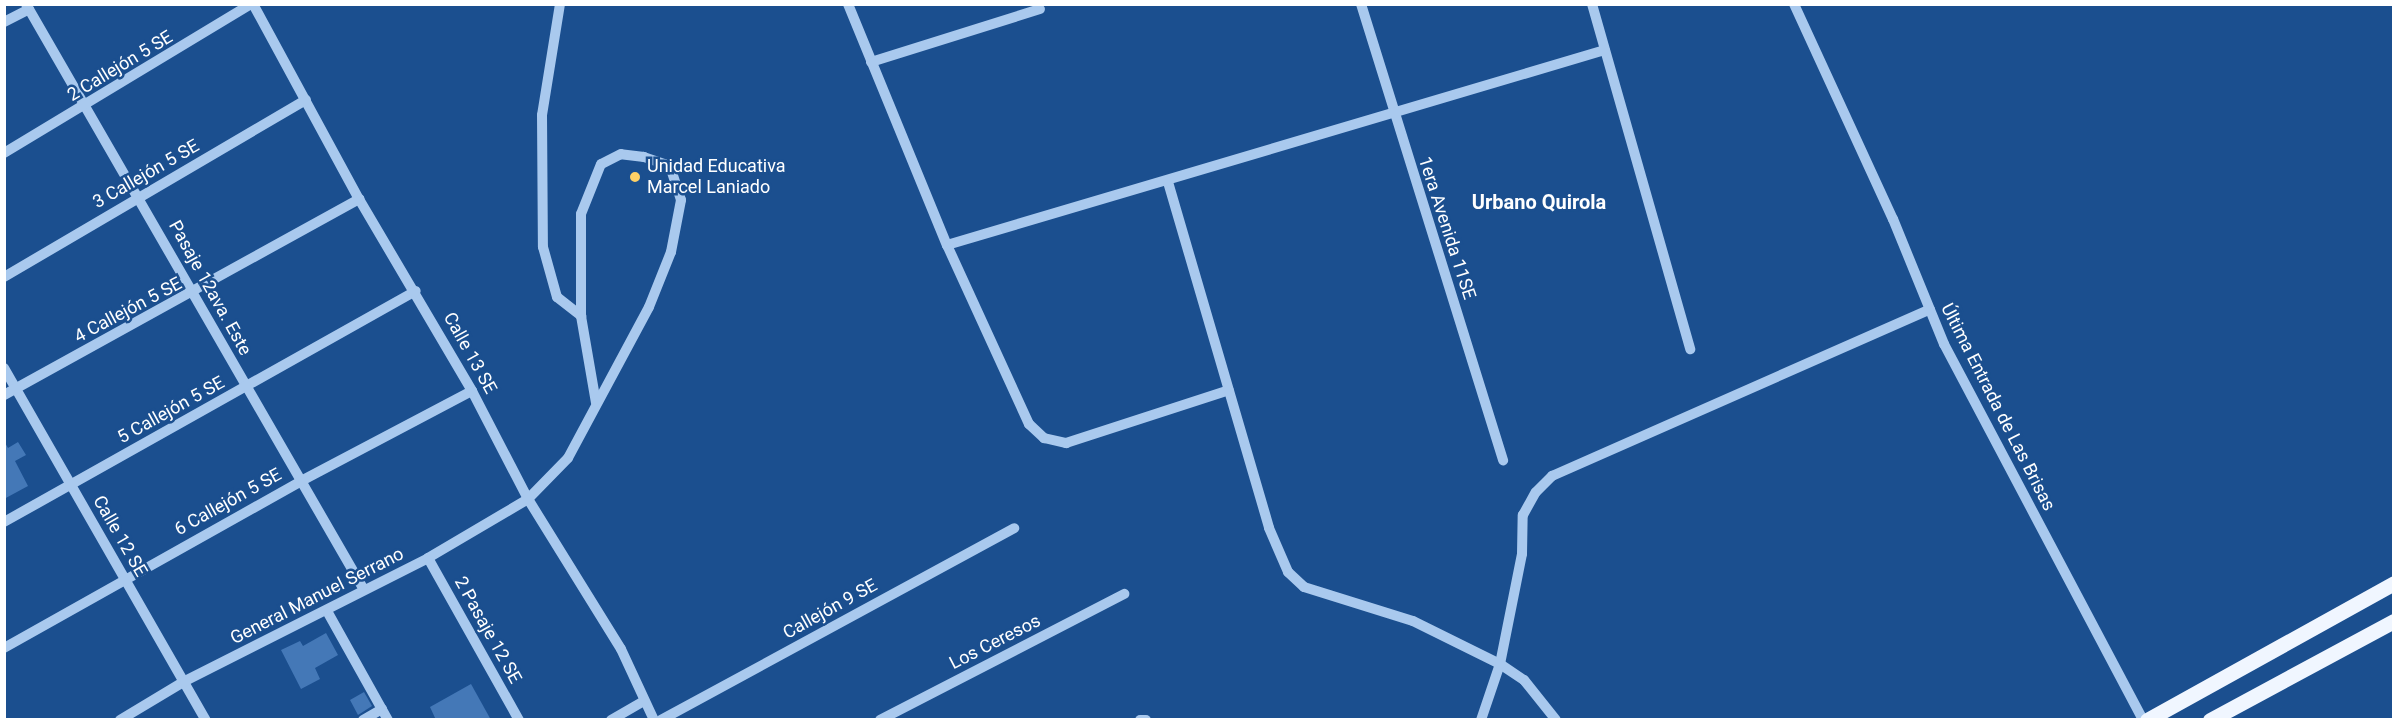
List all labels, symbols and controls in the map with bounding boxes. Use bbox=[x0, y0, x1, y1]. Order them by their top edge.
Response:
street label: 2 Callejón 5 SE bbox=[63, 26, 177, 106]
street label: 3 Callejón 5 SE bbox=[89, 135, 203, 213]
street label: 1era Avenida 11SE bbox=[1414, 154, 1480, 302]
place label: Unidad Educativa Marcel Laniado bbox=[647, 156, 786, 198]
marker: Unidad Educativa Marcel Laniado bbox=[628, 170, 642, 184]
district label: Urbano Quirola bbox=[1472, 190, 1606, 214]
street label: Pasaje 12ava. Este bbox=[164, 217, 256, 359]
street label: 4 Callejón 5 SE bbox=[70, 273, 186, 347]
street label: Última Entrada de Las Brisas bbox=[1936, 300, 2060, 514]
street label: Calle 13 SE bbox=[439, 308, 501, 398]
street label: 5 Callejón 5 SE bbox=[114, 372, 228, 448]
street label: 6 Callejón 5 SE bbox=[171, 464, 285, 540]
street label: Calle 12 SE bbox=[88, 492, 152, 580]
street label: General Manuel Serrano bbox=[227, 543, 407, 649]
street label: 2 Pasaje 12 SE bbox=[450, 573, 526, 687]
street label: Callejón 9 SE bbox=[779, 574, 881, 644]
street label: Los Ceresos bbox=[946, 610, 1044, 674]

